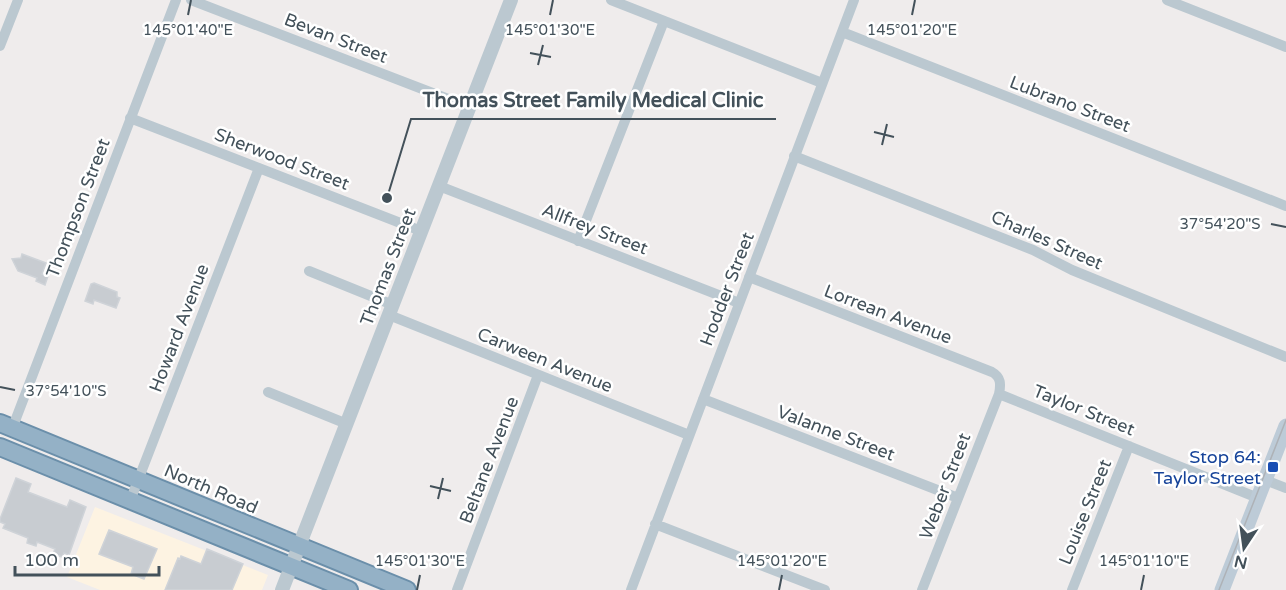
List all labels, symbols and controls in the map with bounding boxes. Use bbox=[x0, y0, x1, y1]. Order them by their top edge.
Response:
street label: Bevan Street bbox=[281, 8, 391, 68]
text: 145°01'40"E bbox=[143, 21, 233, 39]
text: 145°01'30"E bbox=[505, 21, 595, 39]
text: 145°01'20"E bbox=[867, 21, 957, 39]
street label: Lubrano Street bbox=[1006, 71, 1134, 137]
callout: Thomas Street Family Medical Clinic bbox=[411, 81, 776, 119]
text: Thomas Street Family Medical Clinic bbox=[421, 89, 764, 113]
street label: Sherwood Street bbox=[212, 123, 353, 195]
street label: Thompson Street bbox=[41, 135, 115, 281]
street label: Allfrey Street bbox=[539, 199, 651, 259]
street label: Thomas Street bbox=[355, 205, 421, 329]
street label: Charles Street bbox=[988, 206, 1106, 274]
text: 37°54'20"S bbox=[1179, 215, 1261, 233]
street label: Hodder Street bbox=[695, 229, 759, 349]
street label: Howard Avenue bbox=[144, 261, 214, 395]
street label: Lorrean Avenue bbox=[821, 280, 955, 348]
street label: Carween Avenue bbox=[474, 323, 616, 397]
street label: Taylor Street bbox=[1030, 380, 1138, 440]
text: 37°54'10"S bbox=[25, 382, 107, 400]
street label: Beltane Avenue bbox=[455, 393, 523, 527]
street label: Valanne Street bbox=[774, 400, 898, 466]
street label: Weber Street bbox=[915, 430, 975, 542]
place label: Stop 64: Taylor Street bbox=[1153, 446, 1261, 489]
street label: Louise Street bbox=[1054, 456, 1116, 568]
street label: North Road bbox=[161, 459, 261, 519]
marker: Stop 64: Taylor Street bbox=[1266, 460, 1280, 474]
north arrow bbox=[1214, 518, 1274, 578]
scale bar bbox=[15, 539, 159, 577]
text: 100 m bbox=[24, 549, 79, 571]
text: N bbox=[1232, 550, 1249, 573]
text: 145°01'30"E bbox=[375, 552, 465, 570]
text: 145°01'20"E bbox=[737, 552, 827, 570]
text: 145°01'10"E bbox=[1099, 552, 1189, 570]

